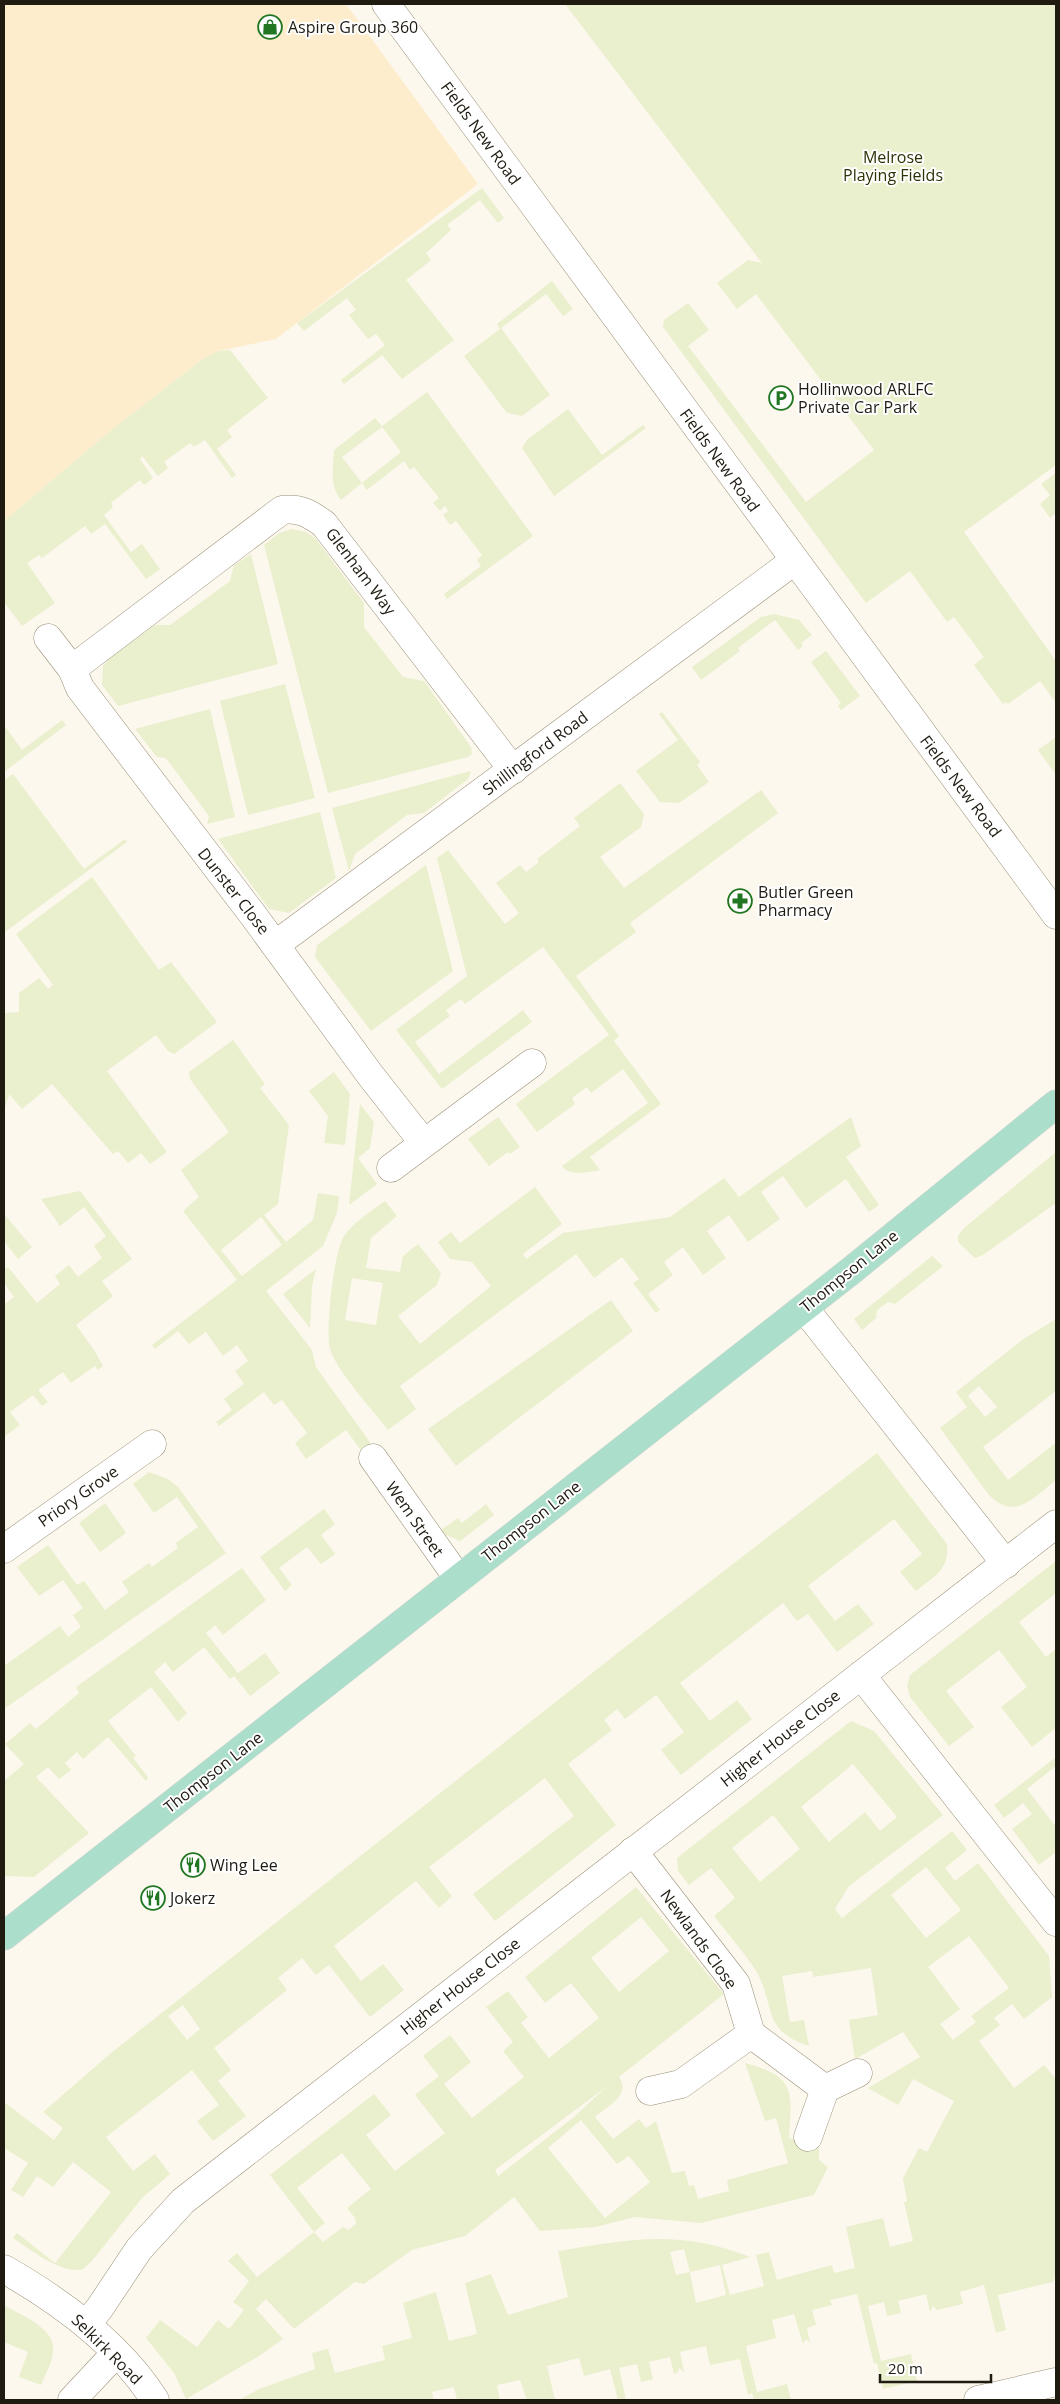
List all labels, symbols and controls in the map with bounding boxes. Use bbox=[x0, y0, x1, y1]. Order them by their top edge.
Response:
shop icon: Aspire Group 360 bbox=[257, 14, 283, 40]
place label: Aspire Group 360 bbox=[288, 16, 418, 38]
street label: Fields New Road bbox=[436, 77, 526, 189]
park label: Melrose Playing Fields bbox=[843, 146, 943, 186]
place label: Hollinwood ARLFC Private Car Park bbox=[798, 378, 934, 418]
parking icon: Hollinwood ARLFC Private Car Park bbox=[768, 385, 794, 411]
street label: Fields New Road bbox=[675, 404, 765, 516]
street label: Glenham Way bbox=[321, 523, 402, 620]
street label: Shillingford Road bbox=[478, 706, 592, 800]
street label: Fields New Road bbox=[915, 730, 1007, 842]
street label: Dunster Close bbox=[193, 843, 275, 939]
place label: Butler Green Pharmacy bbox=[758, 881, 854, 921]
pharmacy icon: Butler Green Pharmacy bbox=[727, 888, 753, 914]
street label: Thompson Lane bbox=[795, 1225, 903, 1317]
street label: Priory Grove bbox=[33, 1460, 123, 1532]
street label: Thompson Lane bbox=[477, 1475, 585, 1567]
street label: Wem Street bbox=[381, 1477, 449, 1561]
street label: Higher House Close bbox=[716, 1684, 844, 1792]
street label: Thompson Lane bbox=[159, 1726, 267, 1818]
restaurant icon: Wing Lee bbox=[180, 1852, 206, 1878]
place label: Wing Lee bbox=[210, 1854, 278, 1876]
restaurant icon: Jokerz bbox=[140, 1885, 166, 1911]
street label: Newlands Close bbox=[655, 1885, 743, 1993]
place label: Jokerz bbox=[168, 1887, 215, 1909]
street label: Higher House Close bbox=[396, 1932, 524, 2040]
street label: Selkirk Road bbox=[67, 2309, 147, 2389]
scale bar bbox=[880, 2352, 991, 2384]
text: 20 m bbox=[888, 2358, 923, 2378]

